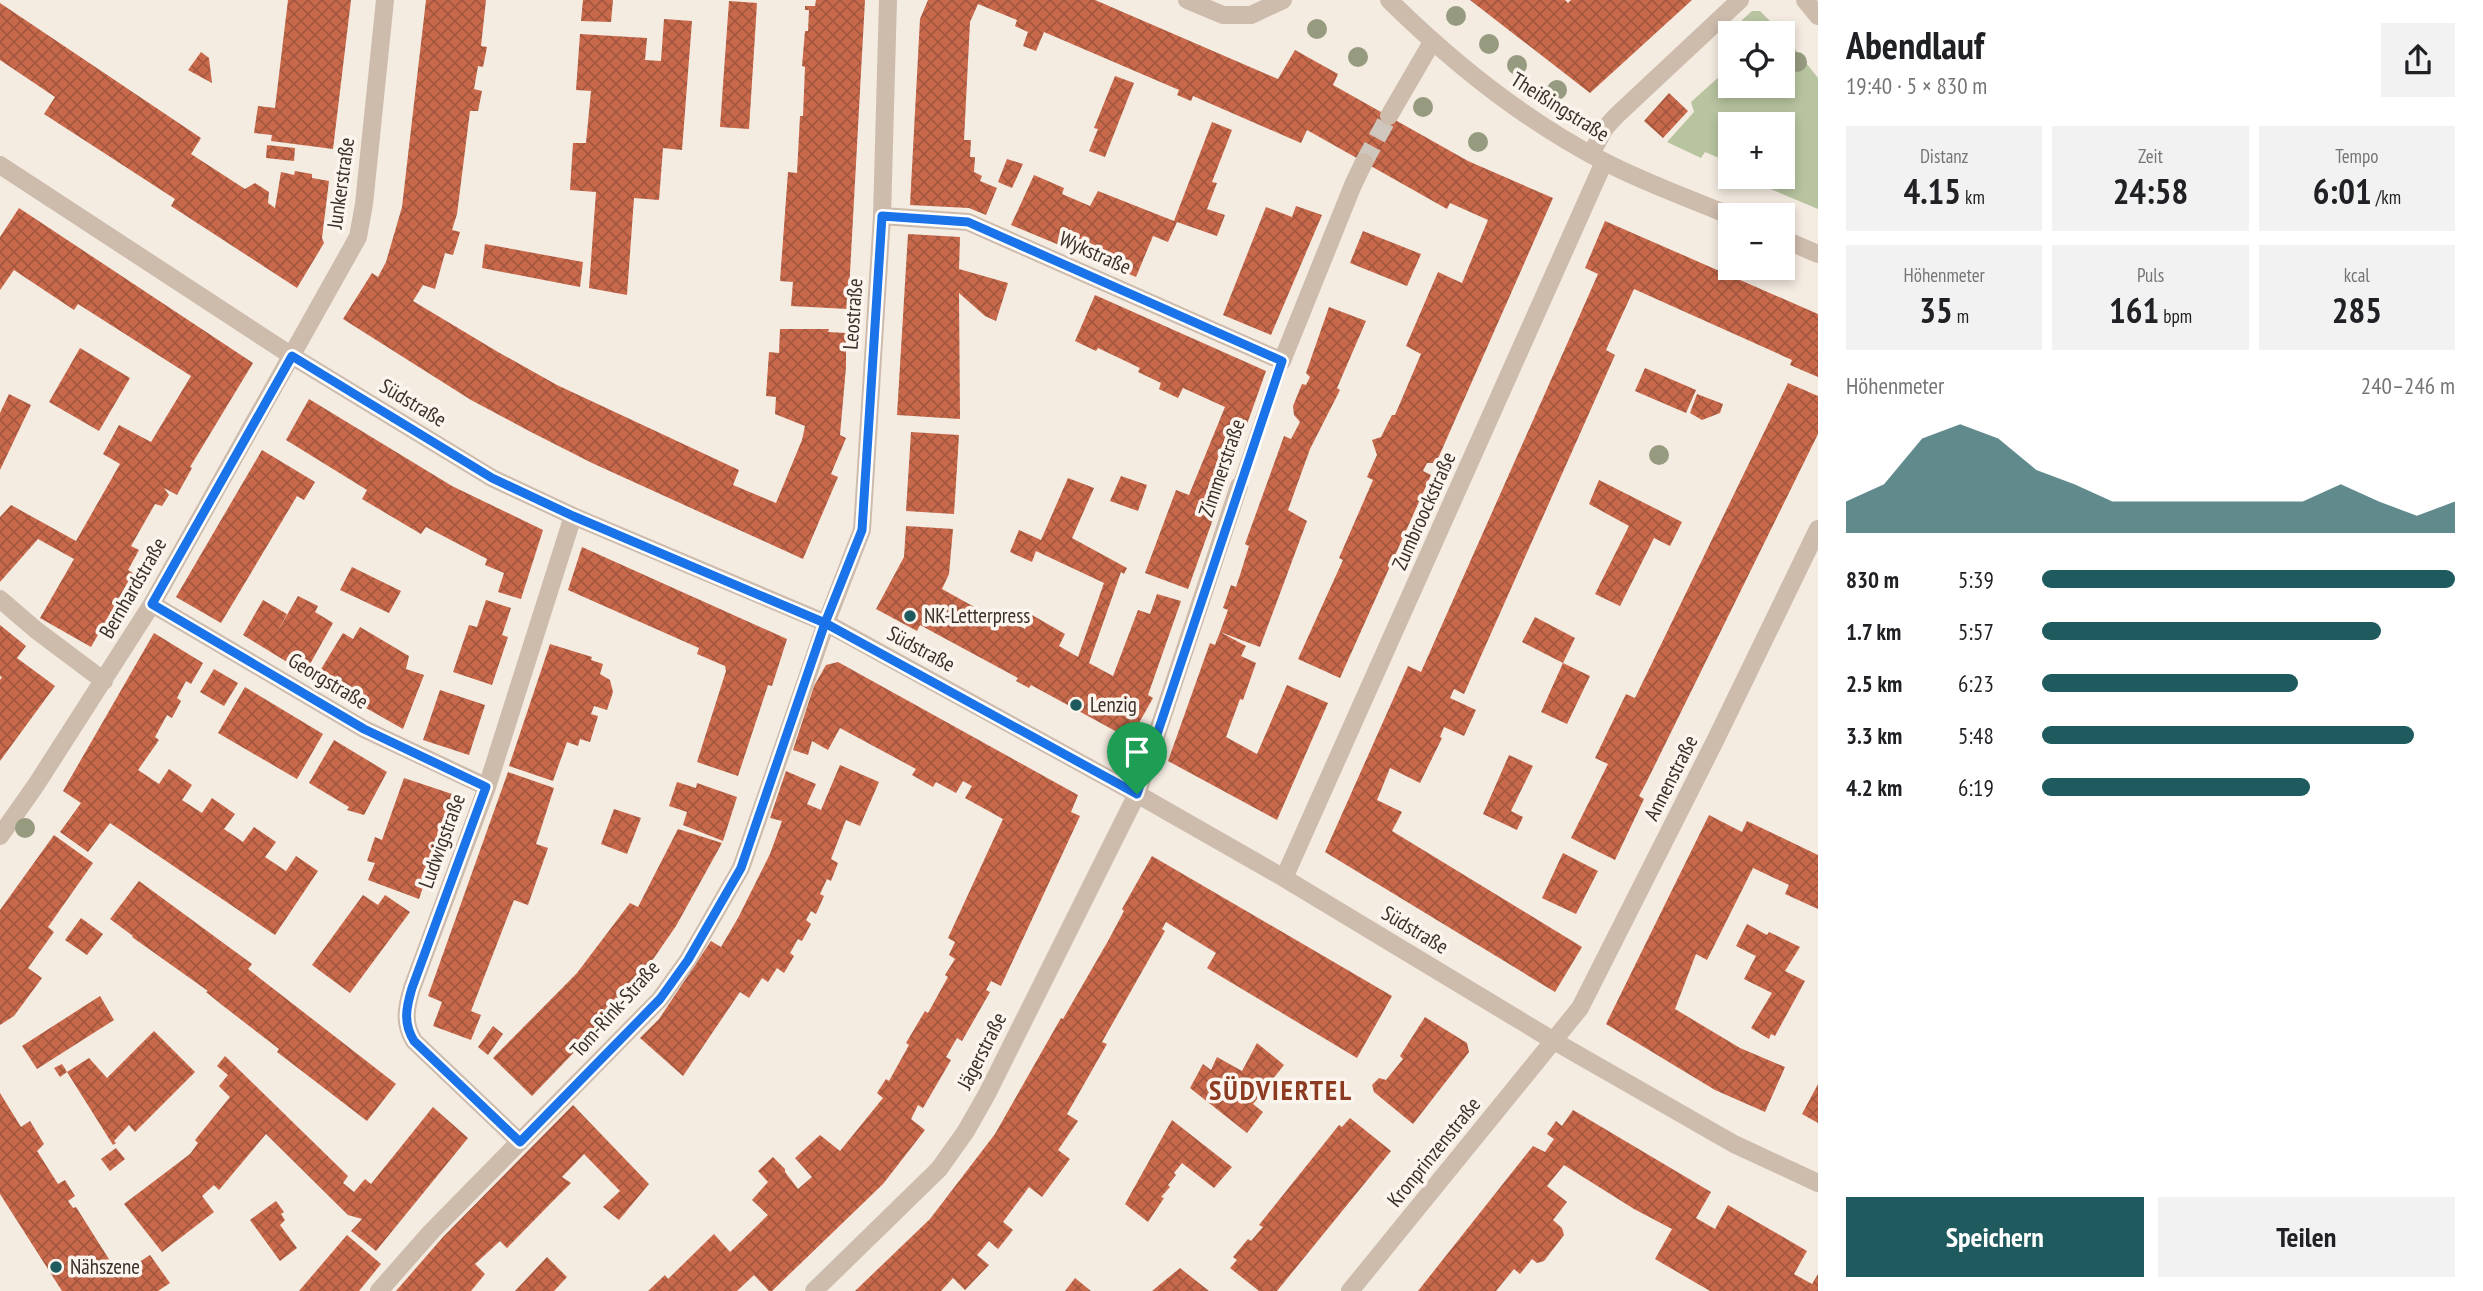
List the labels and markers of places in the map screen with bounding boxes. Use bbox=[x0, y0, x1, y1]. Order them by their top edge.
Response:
place label: NK-Letterpress bbox=[924, 602, 1030, 629]
marker: NK-Letterpress bbox=[902, 608, 918, 624]
place label: Lenzig bbox=[1090, 691, 1137, 718]
marker: Lenzig bbox=[1068, 697, 1084, 713]
pin bbox=[1107, 722, 1167, 794]
place label: Nähszene bbox=[70, 1253, 140, 1280]
marker: Nähszene bbox=[48, 1259, 64, 1275]

